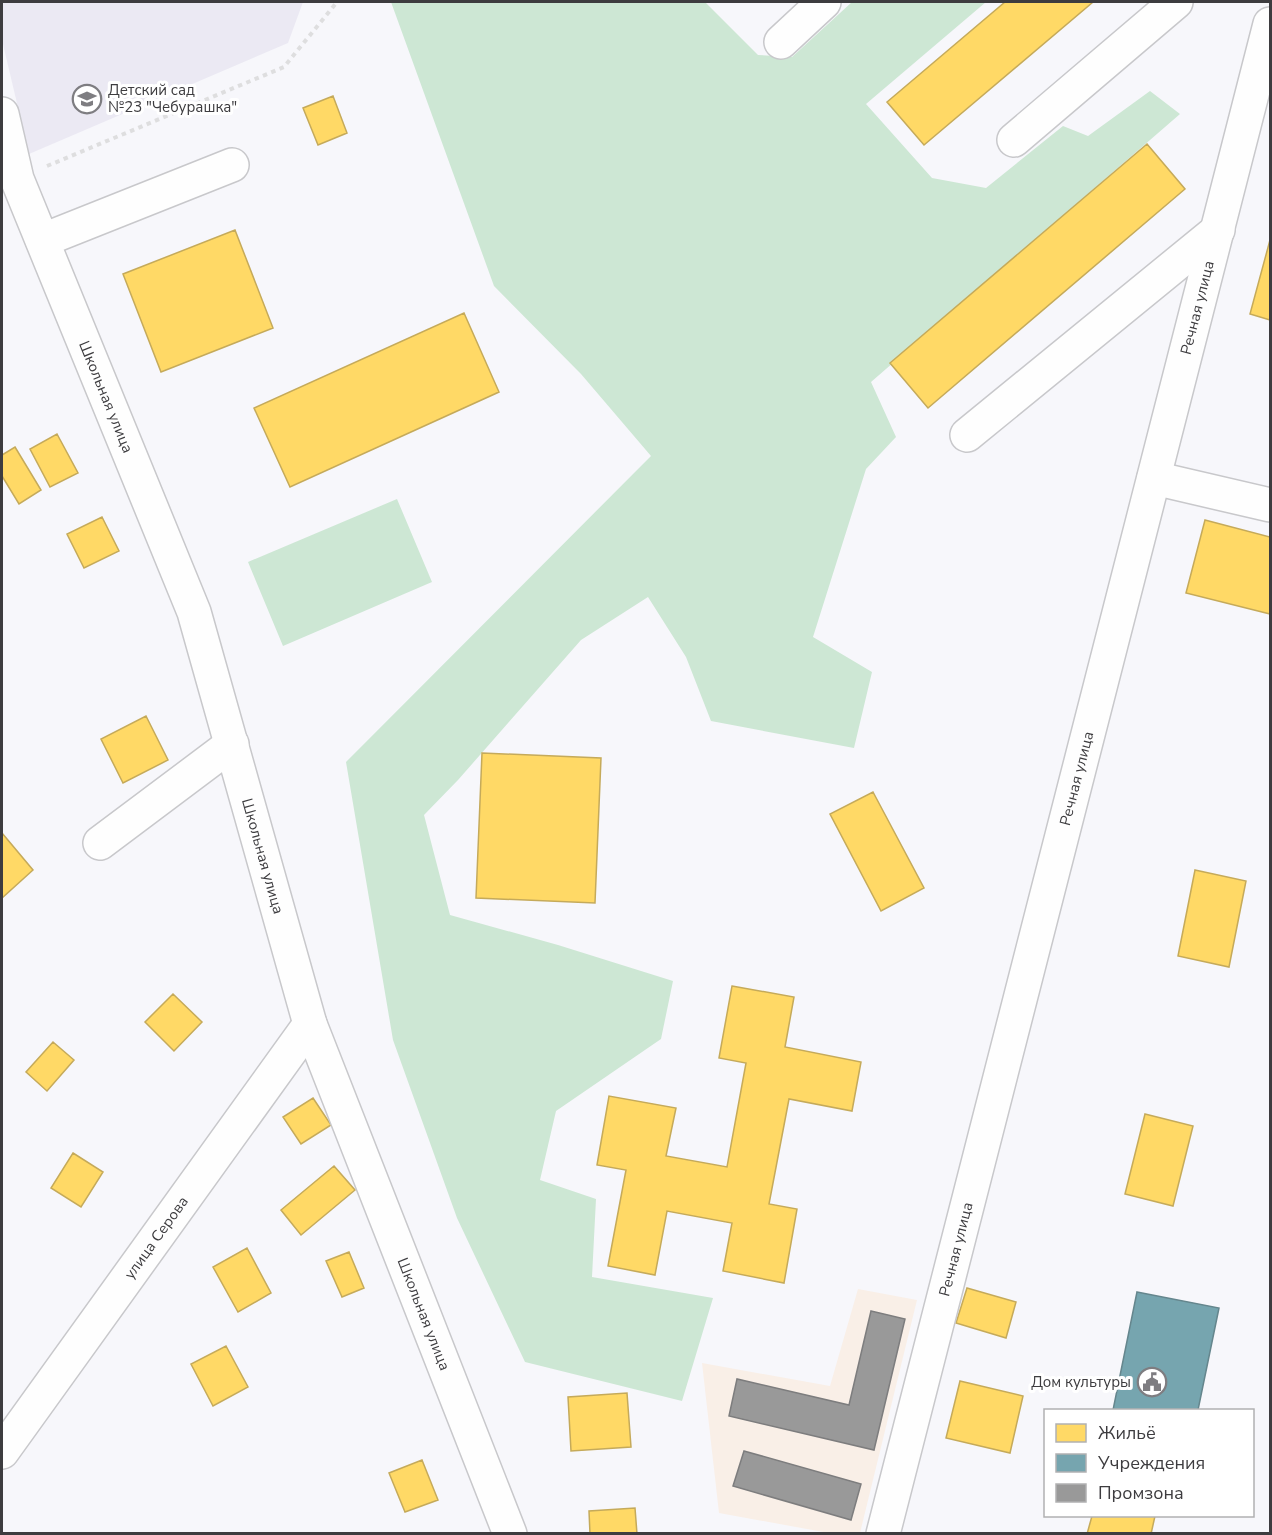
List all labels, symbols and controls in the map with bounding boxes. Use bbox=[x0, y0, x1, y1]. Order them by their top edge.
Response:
place label: Детский сад №23 "Чебурашка" bbox=[108, 80, 237, 117]
school or university icon: Детский сад №23 "Чебурашка" bbox=[71, 83, 103, 115]
street label: Речная улица bbox=[1176, 258, 1219, 357]
street label: Школьная улица bbox=[74, 338, 138, 456]
street label: Речная улица bbox=[1055, 729, 1098, 828]
street label: Школьная улица bbox=[237, 796, 289, 916]
street label: улица Серова bbox=[120, 1192, 193, 1283]
street label: Речная улица bbox=[934, 1200, 978, 1298]
street label: Школьная улица bbox=[393, 1255, 455, 1373]
public building icon: Дом культуры bbox=[1136, 1366, 1168, 1398]
place label: Дом культуры bbox=[1031, 1372, 1131, 1392]
legend bbox=[1044, 1409, 1254, 1517]
text: Жильё bbox=[1098, 1421, 1156, 1445]
text: Учреждения bbox=[1097, 1451, 1205, 1475]
text: Промзона bbox=[1098, 1481, 1184, 1505]

